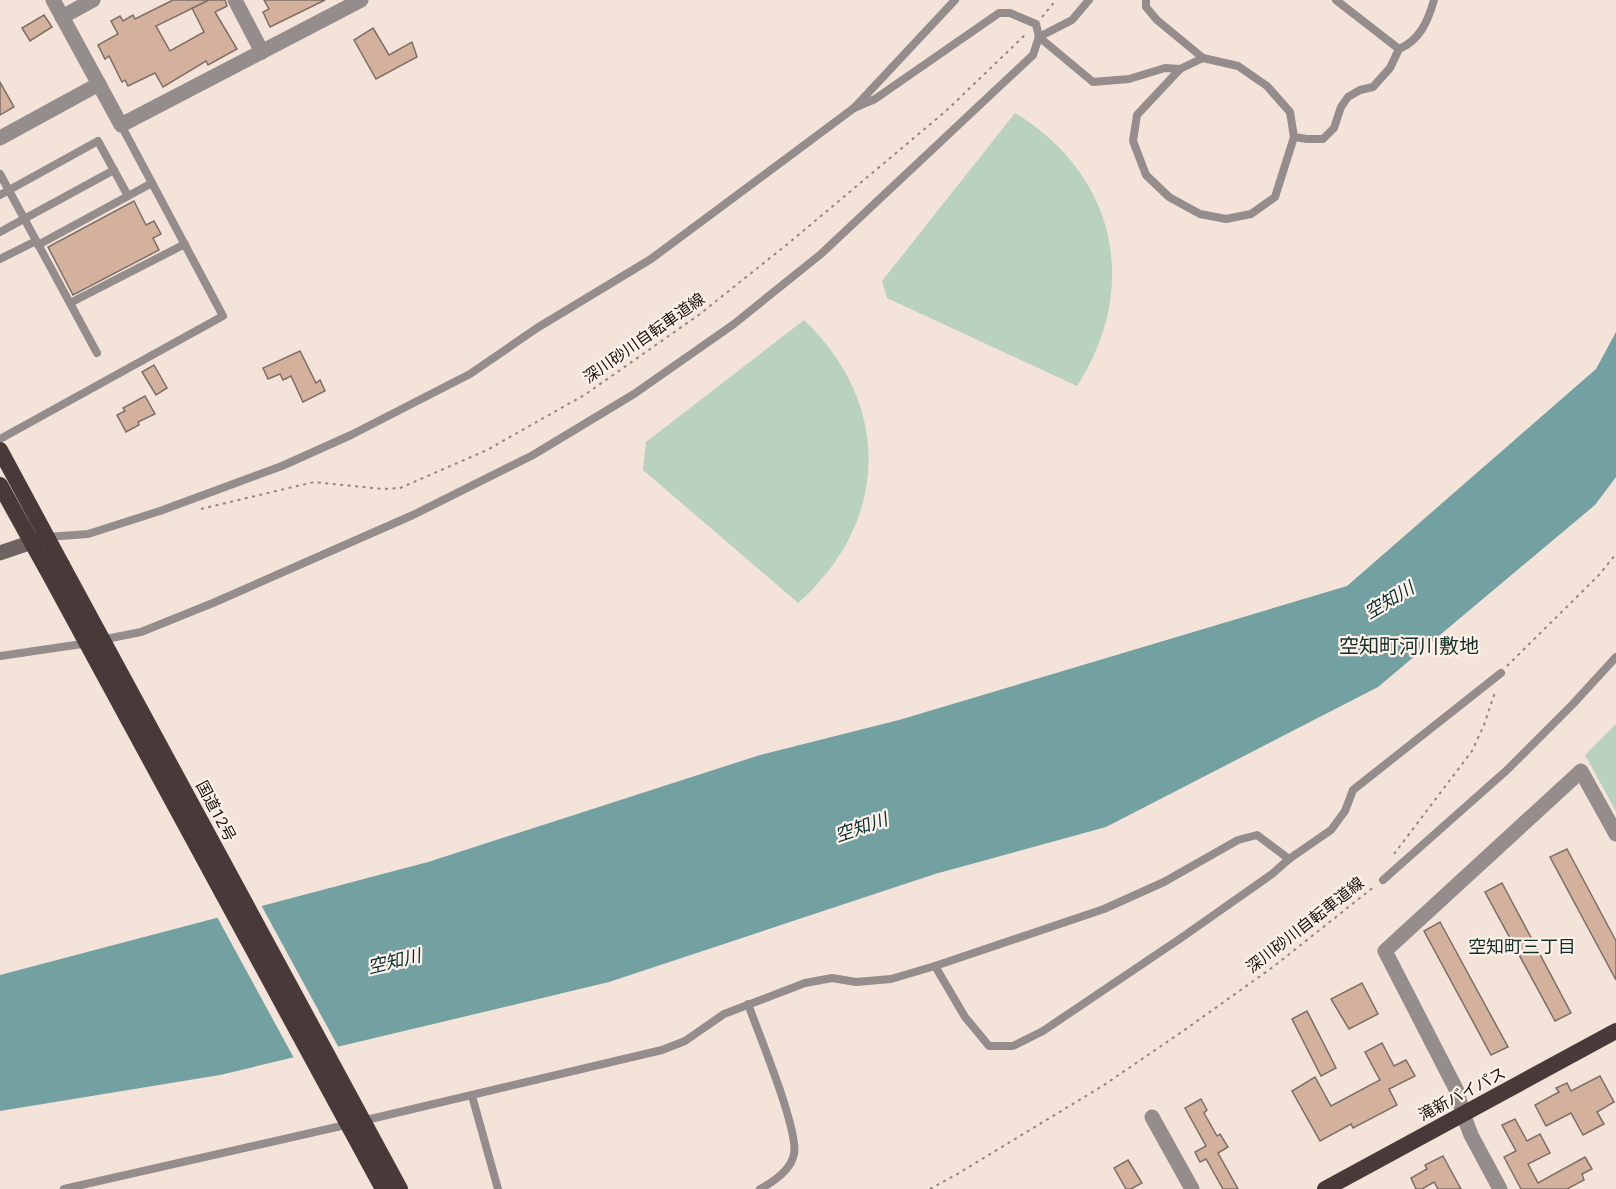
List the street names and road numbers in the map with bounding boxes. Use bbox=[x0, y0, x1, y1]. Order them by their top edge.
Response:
street label: 深川砂川自転車道線 bbox=[580, 289, 708, 387]
street label: 国道12号 bbox=[192, 777, 240, 845]
street label: 深川砂川自転車道線 bbox=[1242, 873, 1368, 977]
street label: 滝新バイパス bbox=[1415, 1063, 1509, 1125]

